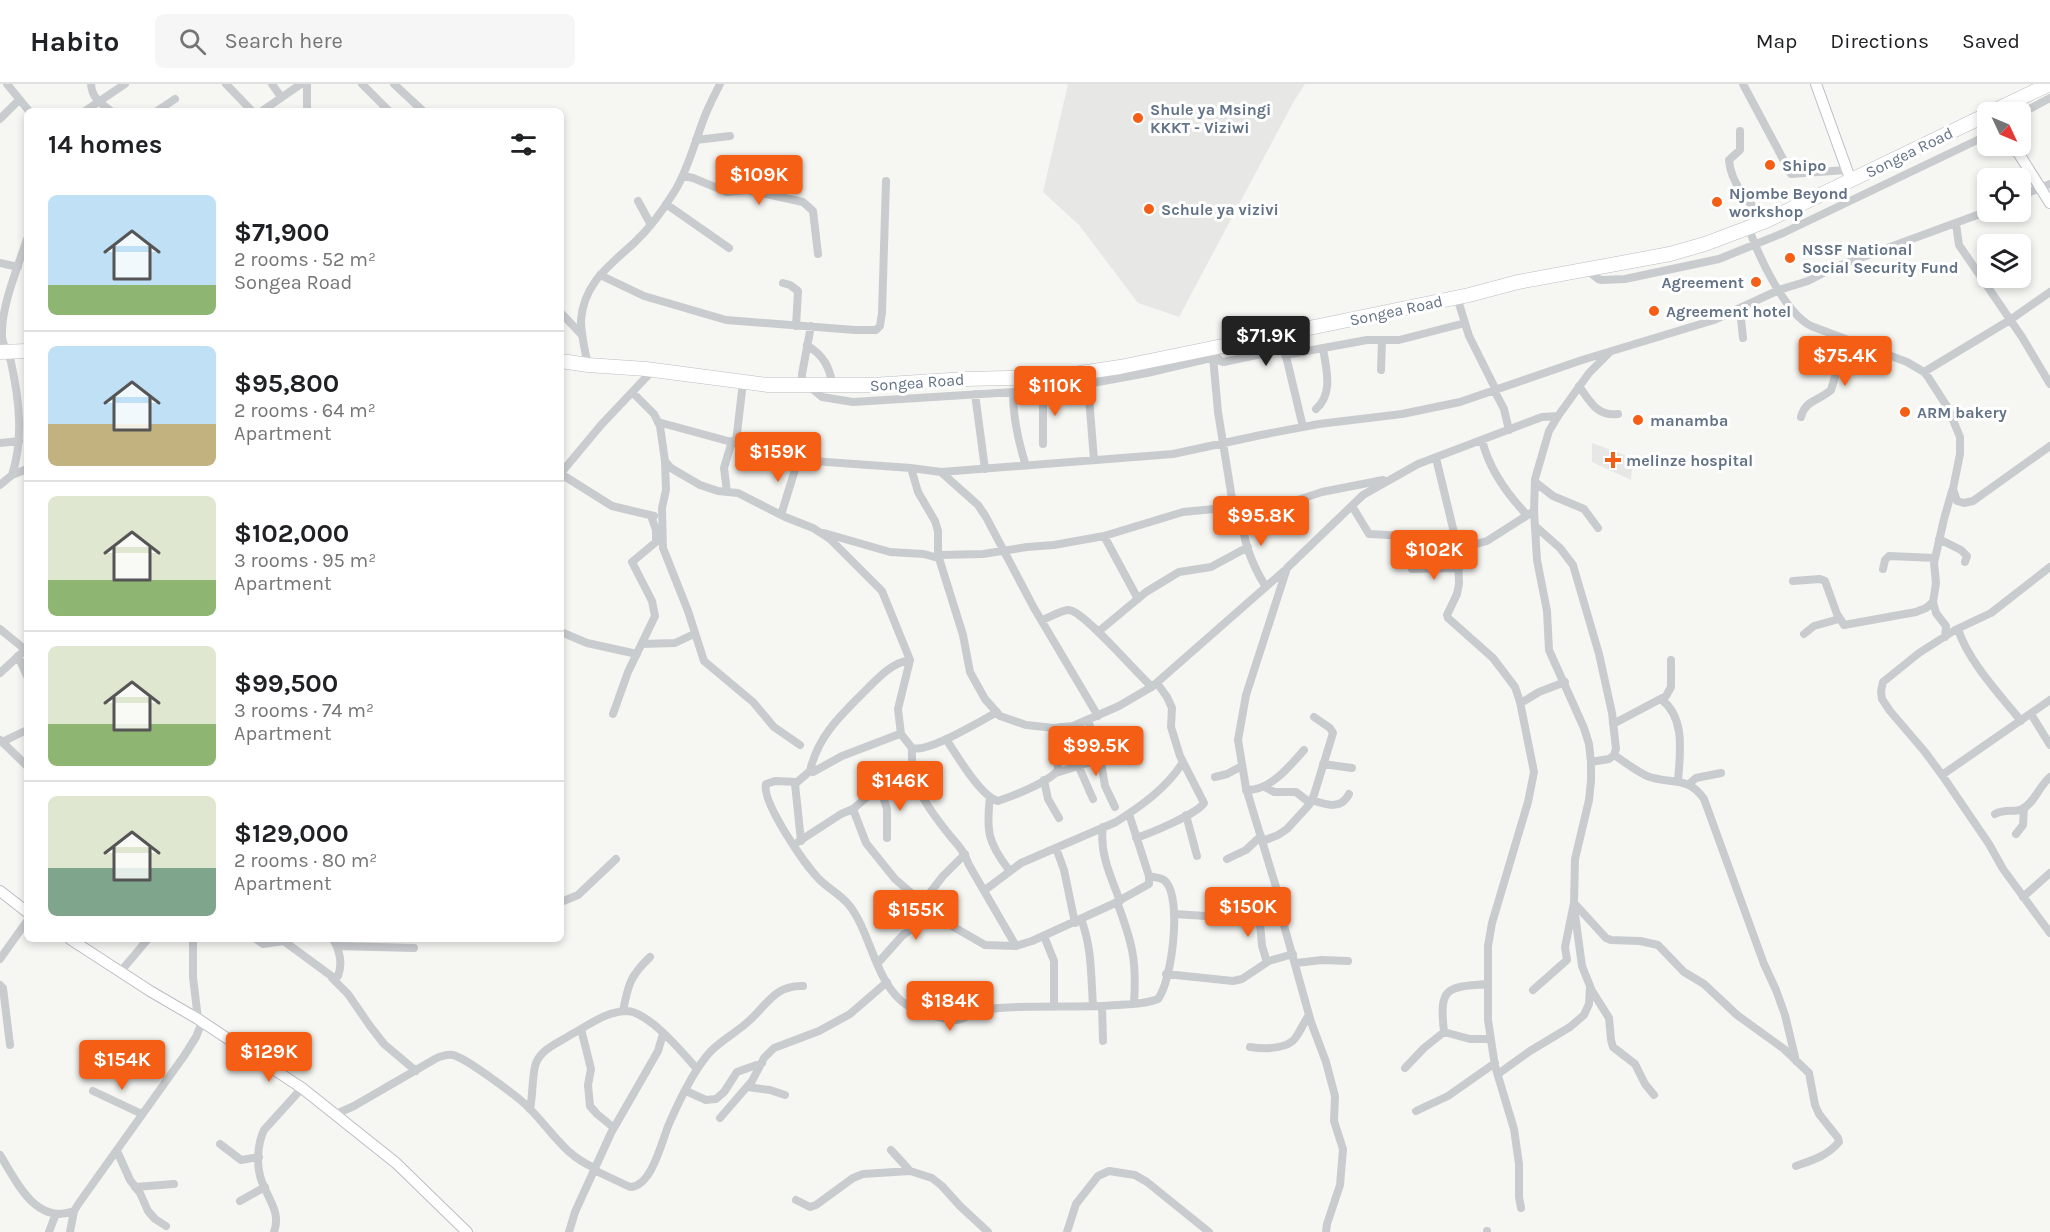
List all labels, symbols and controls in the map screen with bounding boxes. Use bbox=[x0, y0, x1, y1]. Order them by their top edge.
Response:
search box bbox=[155, 14, 575, 68]
text: Habito bbox=[30, 25, 119, 58]
icon: search bbox=[176, 25, 209, 58]
text: Search here bbox=[224, 28, 343, 54]
text: Map bbox=[1756, 29, 1797, 53]
text: Directions bbox=[1830, 29, 1929, 53]
text: Saved bbox=[1962, 29, 2020, 53]
place label: Shule ya Msingi KKKT - Viziwi bbox=[1150, 100, 1271, 137]
north arrow bbox=[1977, 102, 2031, 156]
map controls bbox=[1977, 102, 2031, 288]
marker: Shule ya Msingi KKKT - Viziwi bbox=[1131, 111, 1145, 125]
street label: Songea Road bbox=[1862, 123, 1956, 182]
icon: filters bbox=[507, 128, 540, 161]
text: 14 homes bbox=[48, 129, 162, 160]
pin: $109K bbox=[717, 155, 801, 206]
place label: Shipo bbox=[1782, 156, 1826, 175]
marker: Shipo bbox=[1763, 158, 1777, 172]
text: $109K bbox=[730, 163, 788, 186]
button: locate bbox=[1977, 168, 2031, 222]
place label: Njombe Beyond workshop bbox=[1729, 184, 1848, 221]
marker: Njombe Beyond workshop bbox=[1710, 195, 1724, 209]
place label: Schule ya vizivi bbox=[1161, 200, 1279, 219]
marker: Schule ya vizivi bbox=[1142, 202, 1156, 216]
text: $71,900 bbox=[234, 217, 329, 248]
icon: home bbox=[96, 219, 168, 291]
button: layers bbox=[1977, 234, 2031, 288]
place label: NSSF National Social Security Fund bbox=[1802, 240, 1959, 277]
text: 2 rooms · 52 m² bbox=[234, 248, 376, 271]
marker: NSSF National Social Security Fund bbox=[1783, 251, 1797, 265]
text: Songea Road bbox=[234, 271, 352, 294]
place label: Agreement bbox=[1661, 273, 1744, 292]
marker: Agreement bbox=[1749, 275, 1763, 289]
street label: Songea Road bbox=[1348, 291, 1444, 330]
place label: Agreement hotel bbox=[1666, 302, 1791, 321]
marker: Agreement hotel bbox=[1647, 304, 1661, 318]
pin: $71.9K bbox=[1217, 316, 1315, 367]
text: $71.9K bbox=[1236, 324, 1296, 347]
pin: $75.4K bbox=[1796, 336, 1894, 387]
text: $75.4K bbox=[1813, 344, 1877, 367]
pin: $110K bbox=[1013, 366, 1097, 417]
text: $95,800 bbox=[234, 368, 339, 399]
icon: home bbox=[96, 370, 168, 442]
street label: Songea Road bbox=[869, 370, 965, 395]
text: $110K bbox=[1028, 374, 1082, 397]
text: 2 rooms · 64 m² bbox=[234, 399, 376, 422]
place label: ARM bakery bbox=[1917, 403, 2007, 422]
marker: ARM bakery bbox=[1898, 405, 1912, 419]
place label: manamba bbox=[1650, 411, 1728, 430]
marker: manamba bbox=[1631, 413, 1645, 427]
text: Apartment bbox=[234, 422, 332, 445]
pin: $159K bbox=[736, 432, 820, 483]
text: $159K bbox=[749, 440, 807, 463]
marker: melinze hospital bbox=[1604, 451, 1622, 469]
place label: melinze hospital bbox=[1626, 451, 1753, 470]
pin: $95.8K bbox=[1212, 496, 1310, 547]
text: $95.8K bbox=[1227, 504, 1295, 527]
text: $102,000 bbox=[234, 518, 349, 549]
icon: home bbox=[96, 520, 168, 592]
pin: $102K bbox=[1392, 530, 1476, 581]
text: $102K bbox=[1405, 538, 1463, 561]
text: 3 rooms · 95 m² bbox=[234, 549, 376, 572]
text: Apartment bbox=[234, 572, 332, 595]
text: $99,500 bbox=[234, 668, 338, 699]
icon: home bbox=[96, 670, 168, 742]
text: 3 rooms · 74 m² bbox=[234, 699, 374, 722]
text: Apartment bbox=[234, 722, 332, 745]
pin: $99.5K bbox=[1047, 726, 1145, 777]
text: $99.5K bbox=[1062, 734, 1130, 757]
pin: $146K bbox=[858, 761, 942, 812]
text: $146K bbox=[871, 769, 929, 792]
text: $129,000 bbox=[234, 818, 349, 849]
icon: home bbox=[96, 820, 168, 892]
text: 2 rooms · 80 m² bbox=[234, 849, 377, 872]
text: Apartment bbox=[234, 872, 332, 895]
pin: $150K bbox=[1206, 887, 1290, 938]
pin: $155K bbox=[874, 890, 958, 941]
text: $150K bbox=[1219, 895, 1277, 918]
text: $155K bbox=[887, 898, 945, 921]
pin: $184K bbox=[908, 981, 992, 1032]
text: $184K bbox=[921, 989, 979, 1012]
pin: $129K bbox=[227, 1032, 311, 1083]
pin: $154K bbox=[80, 1040, 164, 1091]
text: $129K bbox=[240, 1040, 298, 1063]
text: $154K bbox=[93, 1048, 151, 1071]

